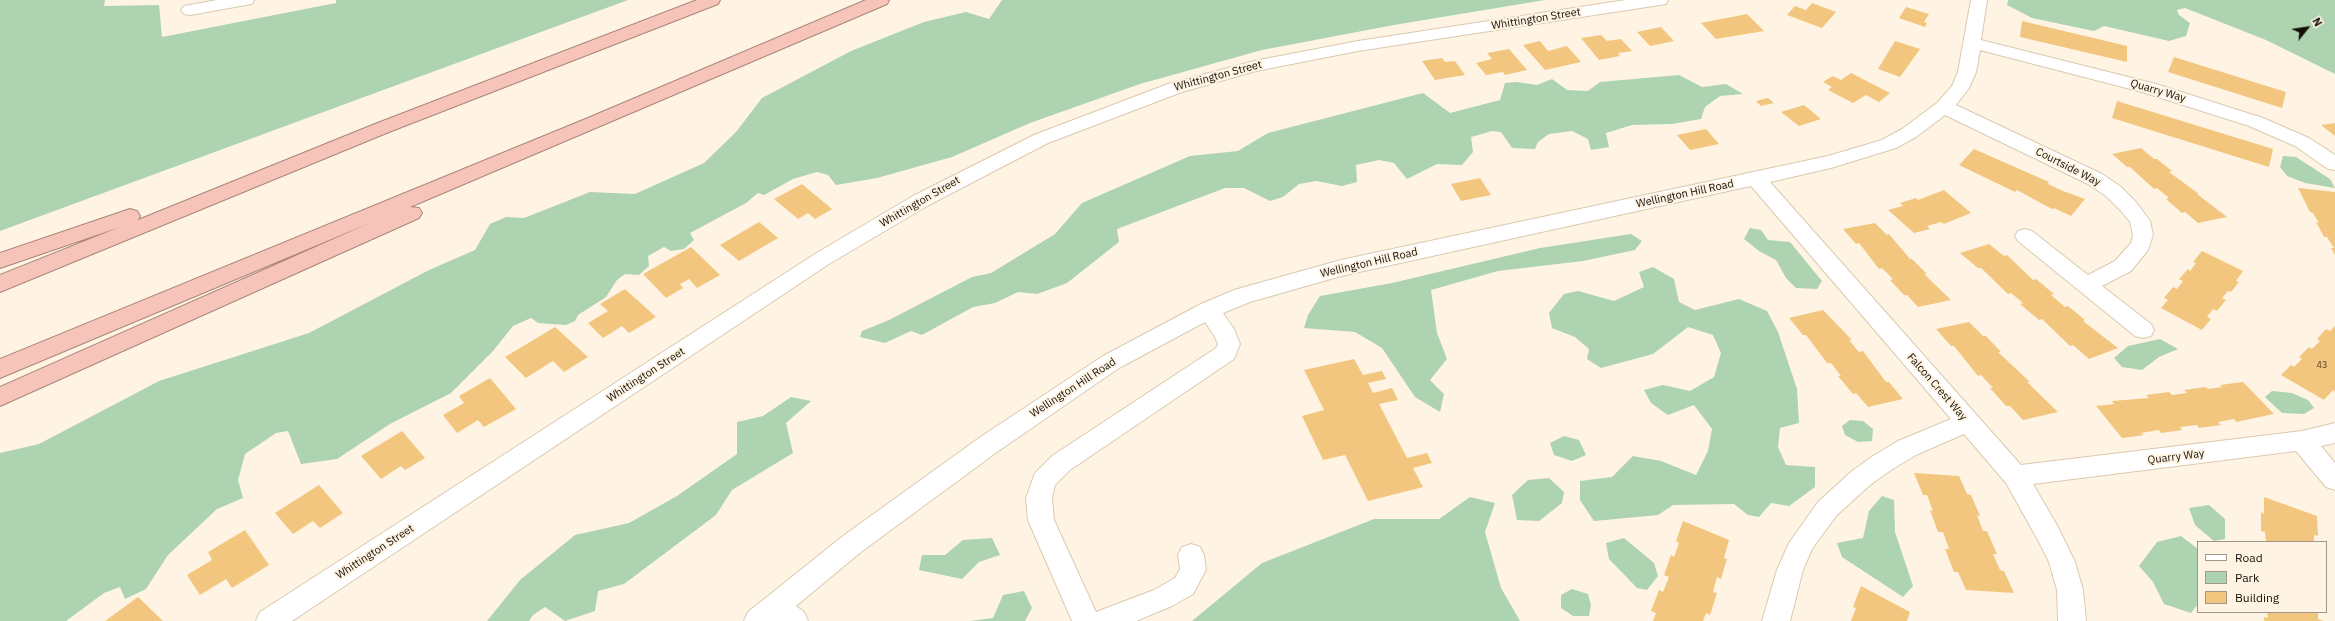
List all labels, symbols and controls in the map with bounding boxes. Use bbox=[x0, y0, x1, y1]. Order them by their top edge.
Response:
street label: Whittington Street bbox=[1490, 5, 1582, 33]
north arrow bbox=[2287, 8, 2327, 48]
text: N bbox=[2309, 15, 2325, 29]
street label: Whittington Street bbox=[1173, 58, 1263, 94]
street label: Quarry Way bbox=[2129, 77, 2187, 105]
street label: Courtside Way bbox=[2033, 145, 2103, 189]
street label: Whittington Street bbox=[878, 174, 962, 230]
street label: Wellington Hill Road bbox=[1635, 177, 1735, 211]
street label: Wellington Hill Road bbox=[1319, 245, 1419, 281]
street label: Whittington Street bbox=[605, 345, 687, 405]
street label: Falcon Crest Way bbox=[1904, 351, 1970, 423]
street label: Wellington Hill Road bbox=[1028, 355, 1118, 421]
house number: 43 bbox=[2317, 360, 2327, 370]
street label: Quarry Way bbox=[2147, 447, 2205, 467]
street label: Whittington Street bbox=[334, 522, 416, 582]
legend bbox=[2197, 541, 2327, 613]
text: Road bbox=[2235, 550, 2263, 565]
text: Park bbox=[2235, 570, 2259, 585]
text: Building bbox=[2235, 590, 2279, 605]

